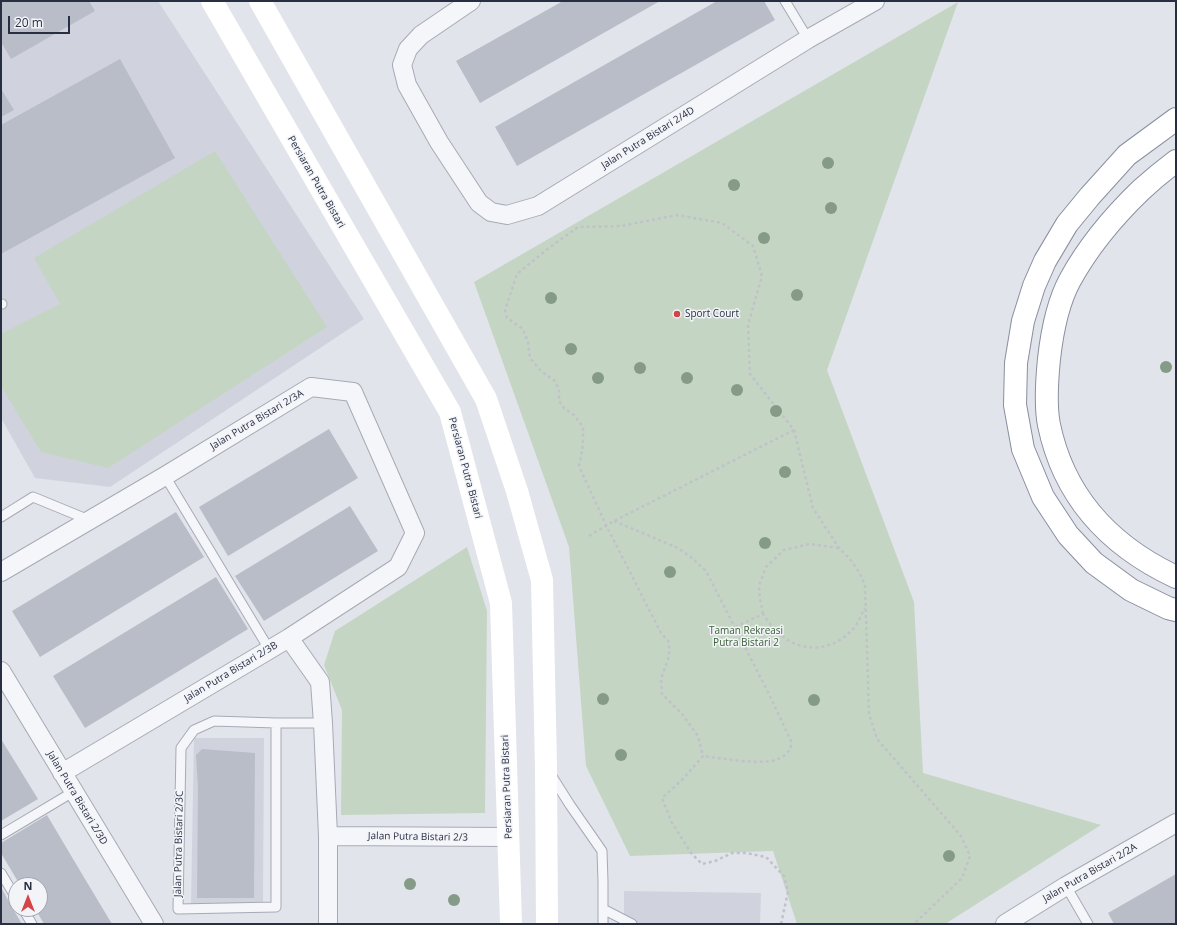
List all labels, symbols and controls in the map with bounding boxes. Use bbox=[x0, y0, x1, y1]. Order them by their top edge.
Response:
scale bar bbox=[10, 8, 72, 34]
text: 20 m bbox=[15, 14, 43, 31]
street label: Jalan Putra Bistari 2/4D bbox=[599, 104, 697, 172]
street label: Persiaran Putra Bistari bbox=[285, 134, 347, 230]
place label: Sport Court bbox=[685, 308, 739, 320]
marker: Sport Court bbox=[672, 309, 682, 319]
street label: Jalan Putra Bistari 2/3A bbox=[208, 387, 306, 453]
street label: Persiaran Putra Bistari bbox=[446, 416, 484, 520]
park label: Taman Rekreasi Putra Bistari 2 bbox=[709, 625, 783, 648]
street label: Jalan Putra Bistari 2/3B bbox=[182, 639, 280, 705]
street label: Persiaran Putra Bistari bbox=[499, 735, 515, 839]
street label: Jalan Putra Bistari 2/3D bbox=[44, 749, 110, 847]
street label: Jalan Putra Bistari 2/3C bbox=[172, 791, 186, 897]
street label: Jalan Putra Bistari 2/3 bbox=[368, 830, 468, 844]
street label: Jalan Putra Bistari 2/2A bbox=[1041, 841, 1139, 905]
north arrow bbox=[8, 877, 48, 917]
text: N bbox=[24, 878, 32, 893]

